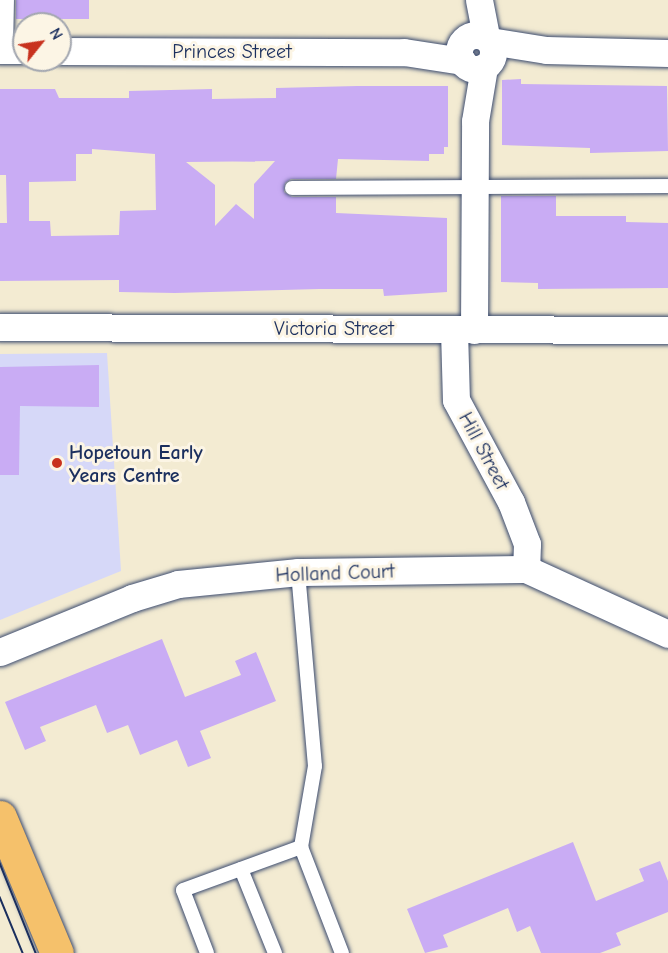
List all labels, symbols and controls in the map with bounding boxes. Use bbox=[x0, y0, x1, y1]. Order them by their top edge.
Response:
north arrow bbox=[12, 12, 72, 72]
text: N bbox=[45, 25, 66, 43]
street label: Princes Street bbox=[172, 39, 292, 63]
street label: Victoria Street bbox=[274, 316, 394, 340]
street label: Hill Street bbox=[454, 408, 514, 494]
place label: Hopetoun Early Years Centre bbox=[69, 440, 203, 487]
marker: Hopetoun Early Years Centre bbox=[50, 456, 64, 470]
street label: Holland Court bbox=[275, 559, 395, 587]

